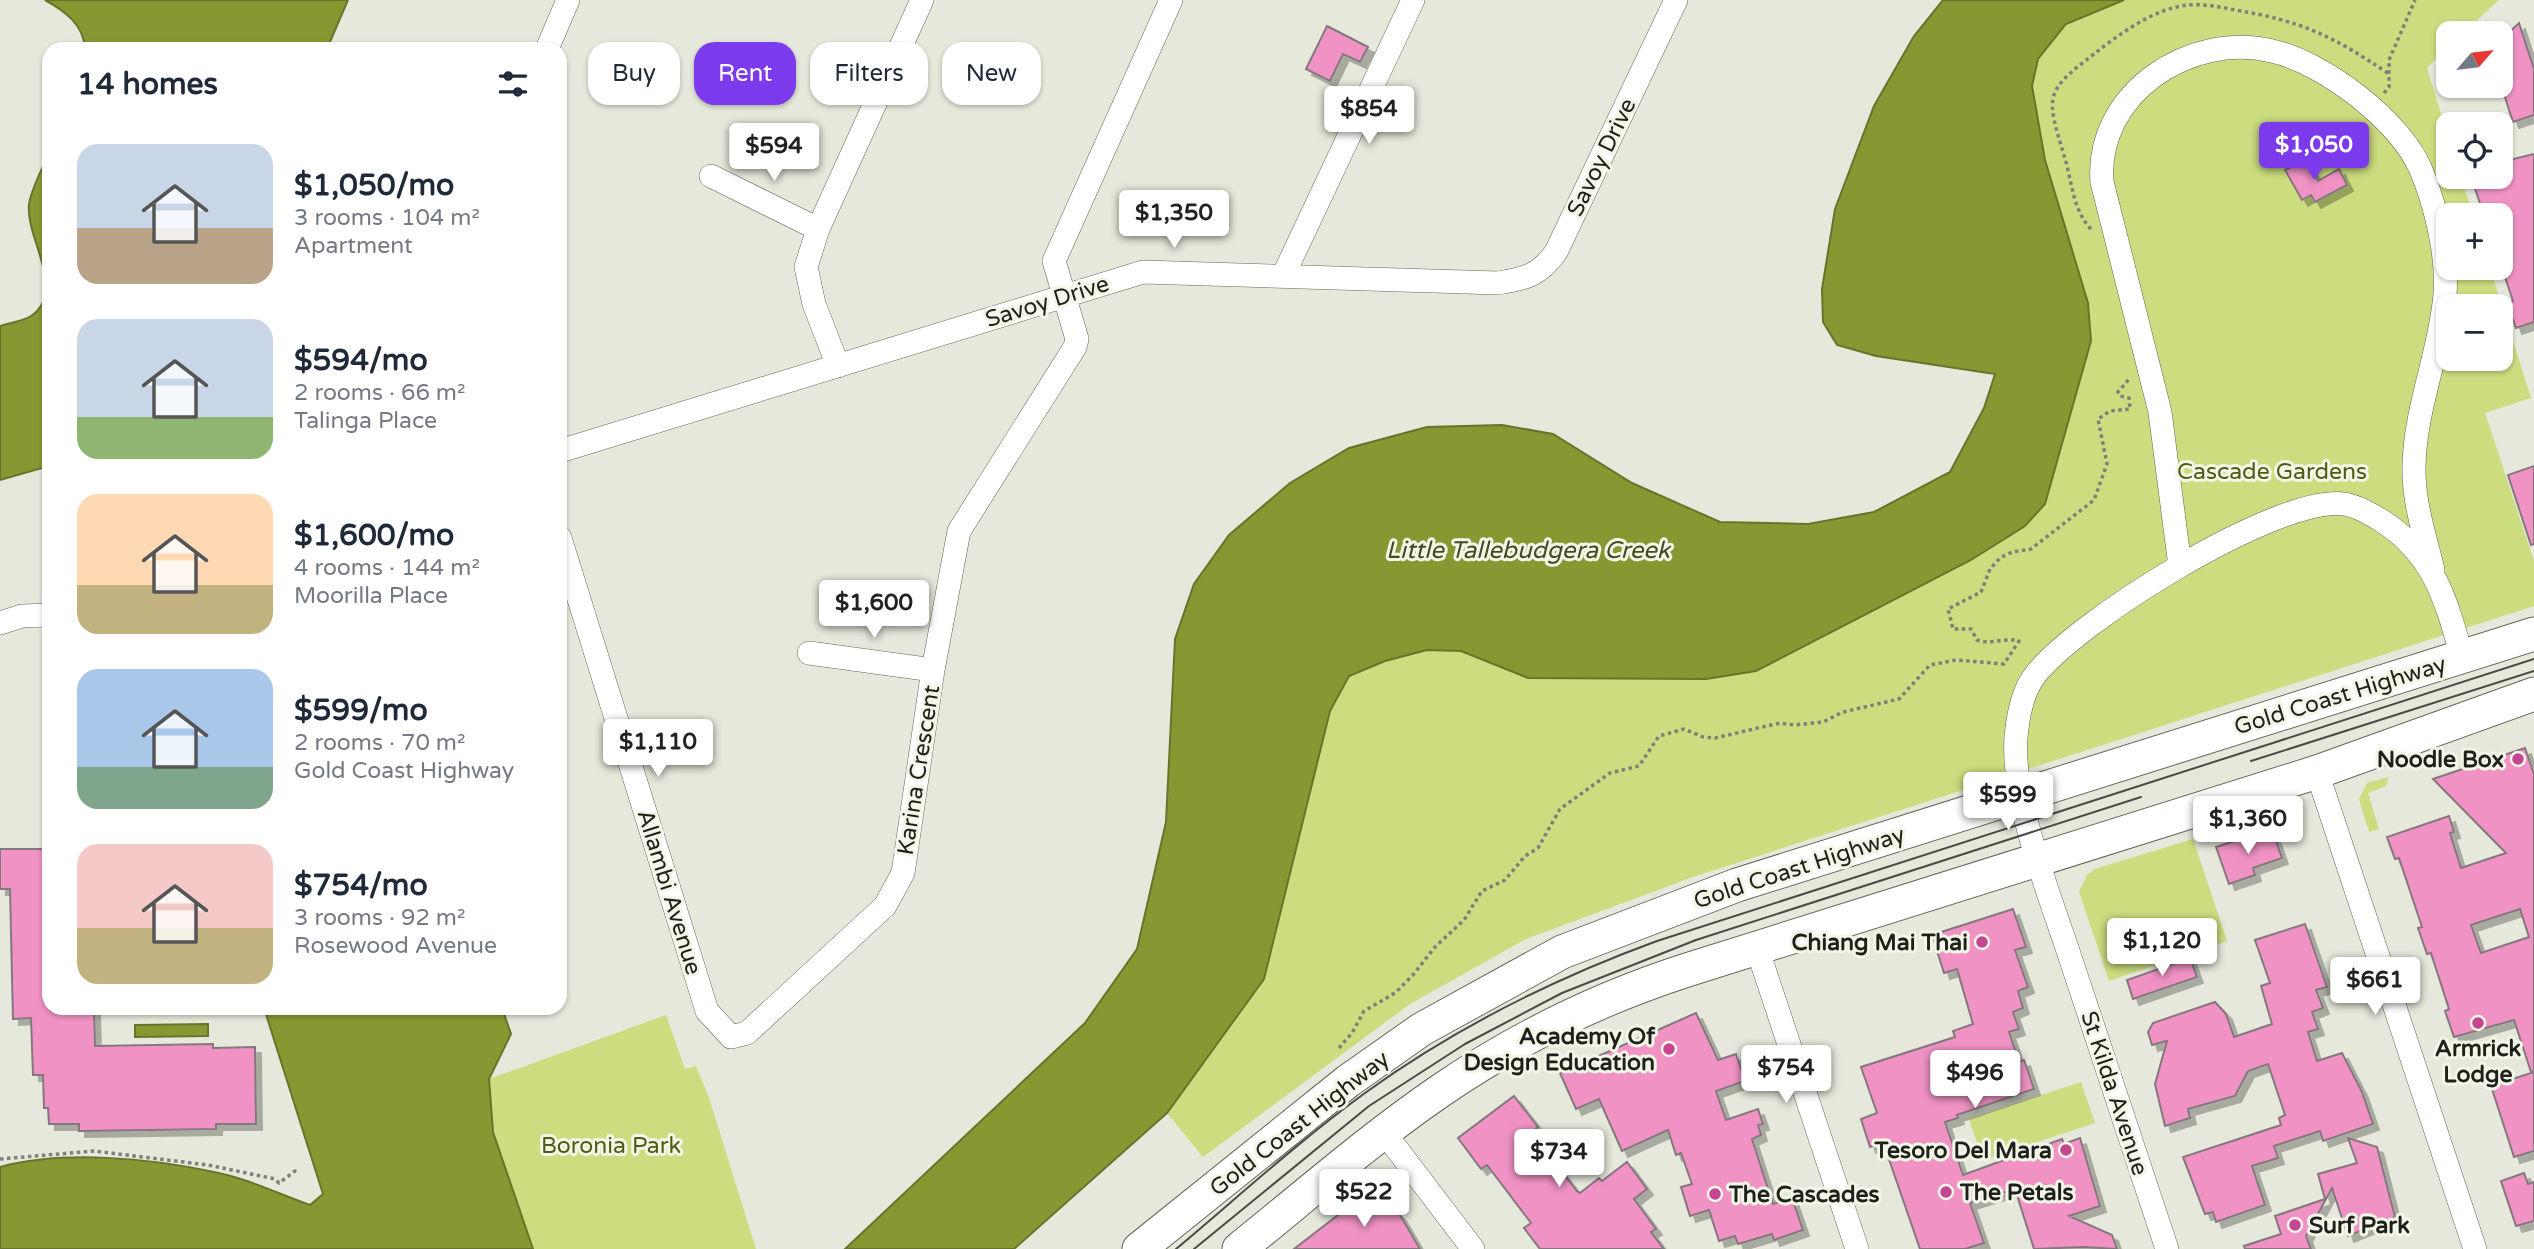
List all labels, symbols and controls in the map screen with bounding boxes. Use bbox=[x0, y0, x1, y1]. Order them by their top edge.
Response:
north arrow bbox=[2436, 21, 2513, 98]
map controls bbox=[2436, 21, 2513, 371]
chip: Buy bbox=[588, 42, 680, 105]
chip: Rent bbox=[694, 42, 796, 105]
chip: Filters bbox=[810, 42, 928, 105]
chip: New bbox=[942, 42, 1041, 105]
icon: filters bbox=[494, 65, 532, 103]
text: 14 homes bbox=[77, 66, 218, 103]
pin: $854 bbox=[1328, 86, 1410, 146]
street label: Savoy Drive bbox=[1561, 94, 1642, 221]
text: $854 bbox=[1340, 95, 1398, 123]
button: locate bbox=[2436, 112, 2513, 189]
pin: $1,050 bbox=[2257, 122, 2371, 182]
pin: $594 bbox=[733, 124, 815, 183]
text: $1,050 bbox=[2275, 131, 2353, 159]
text: $594 bbox=[745, 132, 803, 160]
text: $1,050/mo bbox=[294, 167, 454, 204]
icon: home bbox=[133, 172, 217, 256]
pin: $1,350 bbox=[1117, 190, 1231, 250]
text: $1,350 bbox=[1135, 199, 1213, 227]
button: + bbox=[2436, 203, 2513, 280]
text: 3 rooms · 104 m² bbox=[294, 204, 480, 232]
text: Apartment bbox=[294, 232, 413, 260]
street label: Savoy Drive bbox=[982, 270, 1112, 334]
button: − bbox=[2436, 294, 2513, 371]
text: $594/mo bbox=[294, 342, 428, 379]
icon: home bbox=[133, 347, 217, 431]
text: 2 rooms · 66 m² bbox=[294, 379, 465, 407]
text: Talinga Place bbox=[294, 407, 437, 435]
park label: Cascade Gardens bbox=[2177, 458, 2367, 486]
text: $1,600/mo bbox=[294, 517, 454, 554]
icon: home bbox=[133, 522, 217, 606]
water label: Little Tallebudgera Creek bbox=[1386, 536, 1672, 565]
text: 4 rooms · 144 m² bbox=[294, 554, 480, 582]
pin: $1,600 bbox=[817, 580, 931, 640]
text: Moorilla Place bbox=[294, 582, 448, 610]
text: $1,600 bbox=[835, 589, 913, 617]
street label: Gold Coast Highway bbox=[2231, 650, 2450, 742]
street label: Karina Crescent bbox=[892, 683, 946, 857]
text: $599/mo bbox=[294, 692, 428, 729]
icon: home bbox=[133, 697, 217, 781]
pin: $1,110 bbox=[601, 720, 715, 779]
text: $1,110 bbox=[619, 728, 697, 756]
text: 2 rooms · 70 m² bbox=[294, 729, 465, 757]
place label: Noodle Box bbox=[2377, 746, 2504, 774]
marker: Noodle Box bbox=[2510, 751, 2526, 767]
text: Gold Coast Highway bbox=[294, 757, 514, 785]
pin: $599 bbox=[1967, 772, 2049, 832]
text: $599 bbox=[1979, 781, 2037, 809]
pin: $1,360 bbox=[2191, 796, 2305, 856]
text: $1,360 bbox=[2209, 805, 2287, 833]
street label: Allambi Avenue bbox=[631, 806, 707, 978]
street label: Gold Coast Highway bbox=[1690, 821, 1908, 915]
text: $754/mo bbox=[294, 867, 428, 904]
icon: home bbox=[133, 872, 217, 956]
text: 3 rooms · 92 m² bbox=[294, 904, 465, 932]
pin: $1,120 bbox=[2105, 918, 2219, 978]
text: $1,120 bbox=[2123, 927, 2201, 955]
place label: Chiang Mai Thai bbox=[1791, 929, 1968, 957]
text: Rosewood Avenue bbox=[294, 932, 497, 960]
marker: Chiang Mai Thai bbox=[1974, 934, 1990, 950]
pin: $661 bbox=[2334, 958, 2416, 1017]
text: $661 bbox=[2346, 966, 2404, 994]
street label: St Kilda Avenue bbox=[2074, 1008, 2154, 1179]
marker: Armrick Lodge bbox=[2470, 1015, 2486, 1031]
place label: Academy Of Design Education bbox=[1464, 1023, 1656, 1077]
place label: Armrick Lodge bbox=[2435, 1035, 2522, 1089]
marker: Academy Of Design Education bbox=[1661, 1041, 1677, 1057]
street label: Gold Coast Highway bbox=[1204, 1045, 1395, 1203]
pin: $754 bbox=[1745, 1046, 1827, 1105]
pin: $496 bbox=[1934, 1050, 2016, 1110]
text: $754 bbox=[1757, 1054, 1815, 1082]
text: $496 bbox=[1946, 1059, 2004, 1087]
pin: $734 bbox=[1518, 1130, 1600, 1189]
park label: Boronia Park bbox=[541, 1132, 681, 1160]
place label: Tesoro Del Mara bbox=[1874, 1137, 2052, 1165]
text: $734 bbox=[1530, 1138, 1588, 1166]
marker: Tesoro Del Mara bbox=[2058, 1142, 2074, 1158]
pin: $522 bbox=[1323, 1170, 1405, 1229]
text: $522 bbox=[1335, 1178, 1393, 1206]
place label: The Petals bbox=[1959, 1179, 2074, 1207]
place label: The Cascades bbox=[1728, 1181, 1880, 1209]
marker: The Petals bbox=[1938, 1184, 1954, 1200]
marker: The Cascades bbox=[1707, 1186, 1723, 1202]
place label: Surf Park bbox=[2309, 1212, 2410, 1240]
marker: Surf Park bbox=[2287, 1217, 2303, 1233]

